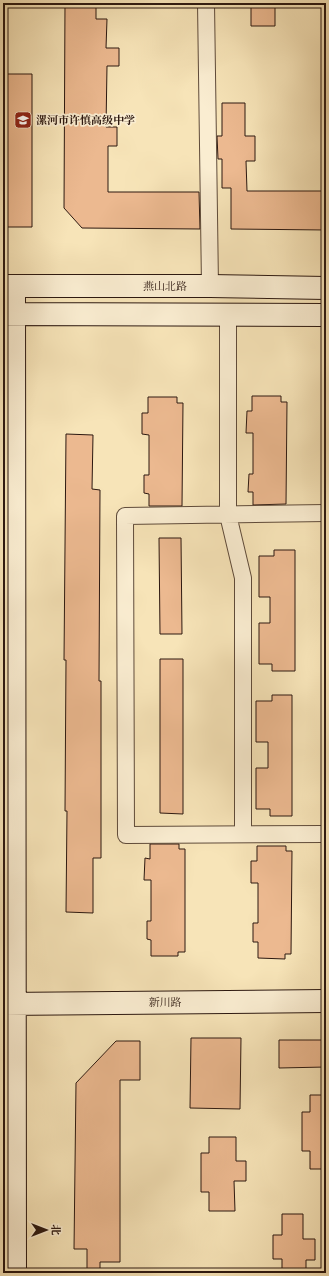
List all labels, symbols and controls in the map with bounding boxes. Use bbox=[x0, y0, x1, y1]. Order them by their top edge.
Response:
school or university icon: 漯河市许慎高级中学 bbox=[13, 110, 33, 130]
place label: 漯河市许慎高级中学 bbox=[36, 114, 135, 128]
street label: 燕山北路 bbox=[143, 280, 187, 294]
street label: 新川路 bbox=[149, 996, 182, 1010]
north arrow bbox=[26, 1210, 66, 1250]
text: 北 bbox=[48, 1225, 62, 1236]

